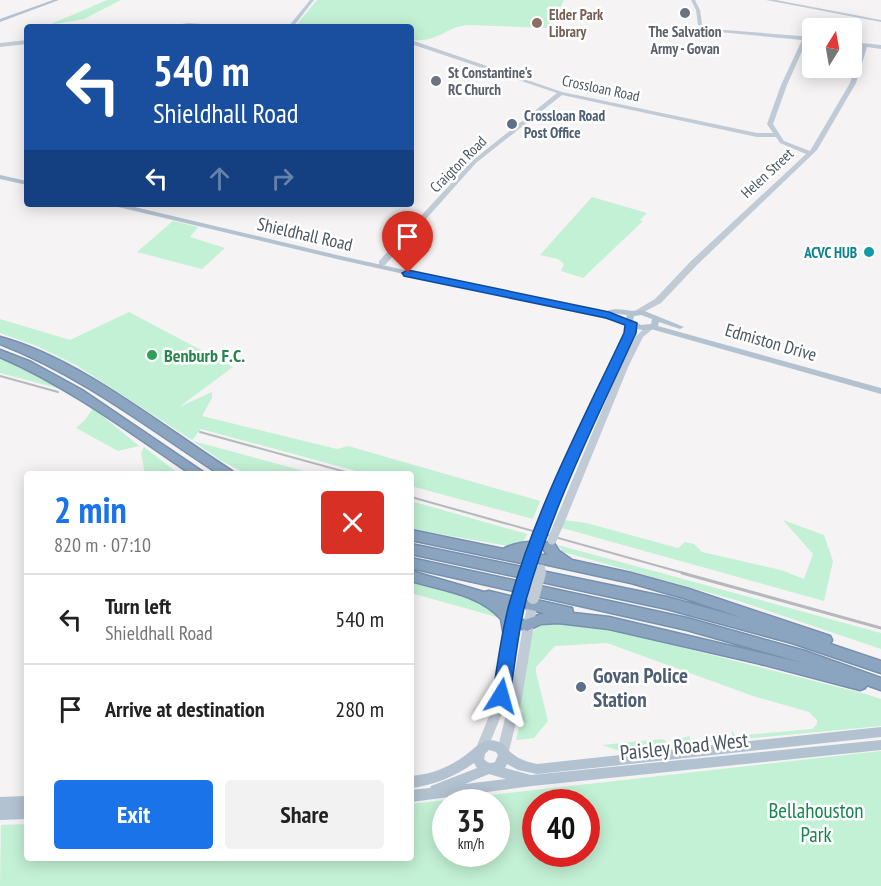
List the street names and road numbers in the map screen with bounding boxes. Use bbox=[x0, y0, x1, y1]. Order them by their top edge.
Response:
street label: Crossloan Road bbox=[561, 71, 641, 105]
street label: Craigton Road bbox=[426, 132, 490, 196]
street label: Helen Street bbox=[737, 144, 797, 202]
street label: Shieldhall Road bbox=[255, 212, 355, 256]
street label: Edmiston Drive bbox=[723, 318, 819, 366]
street label: Paisley Road West bbox=[619, 726, 750, 766]

